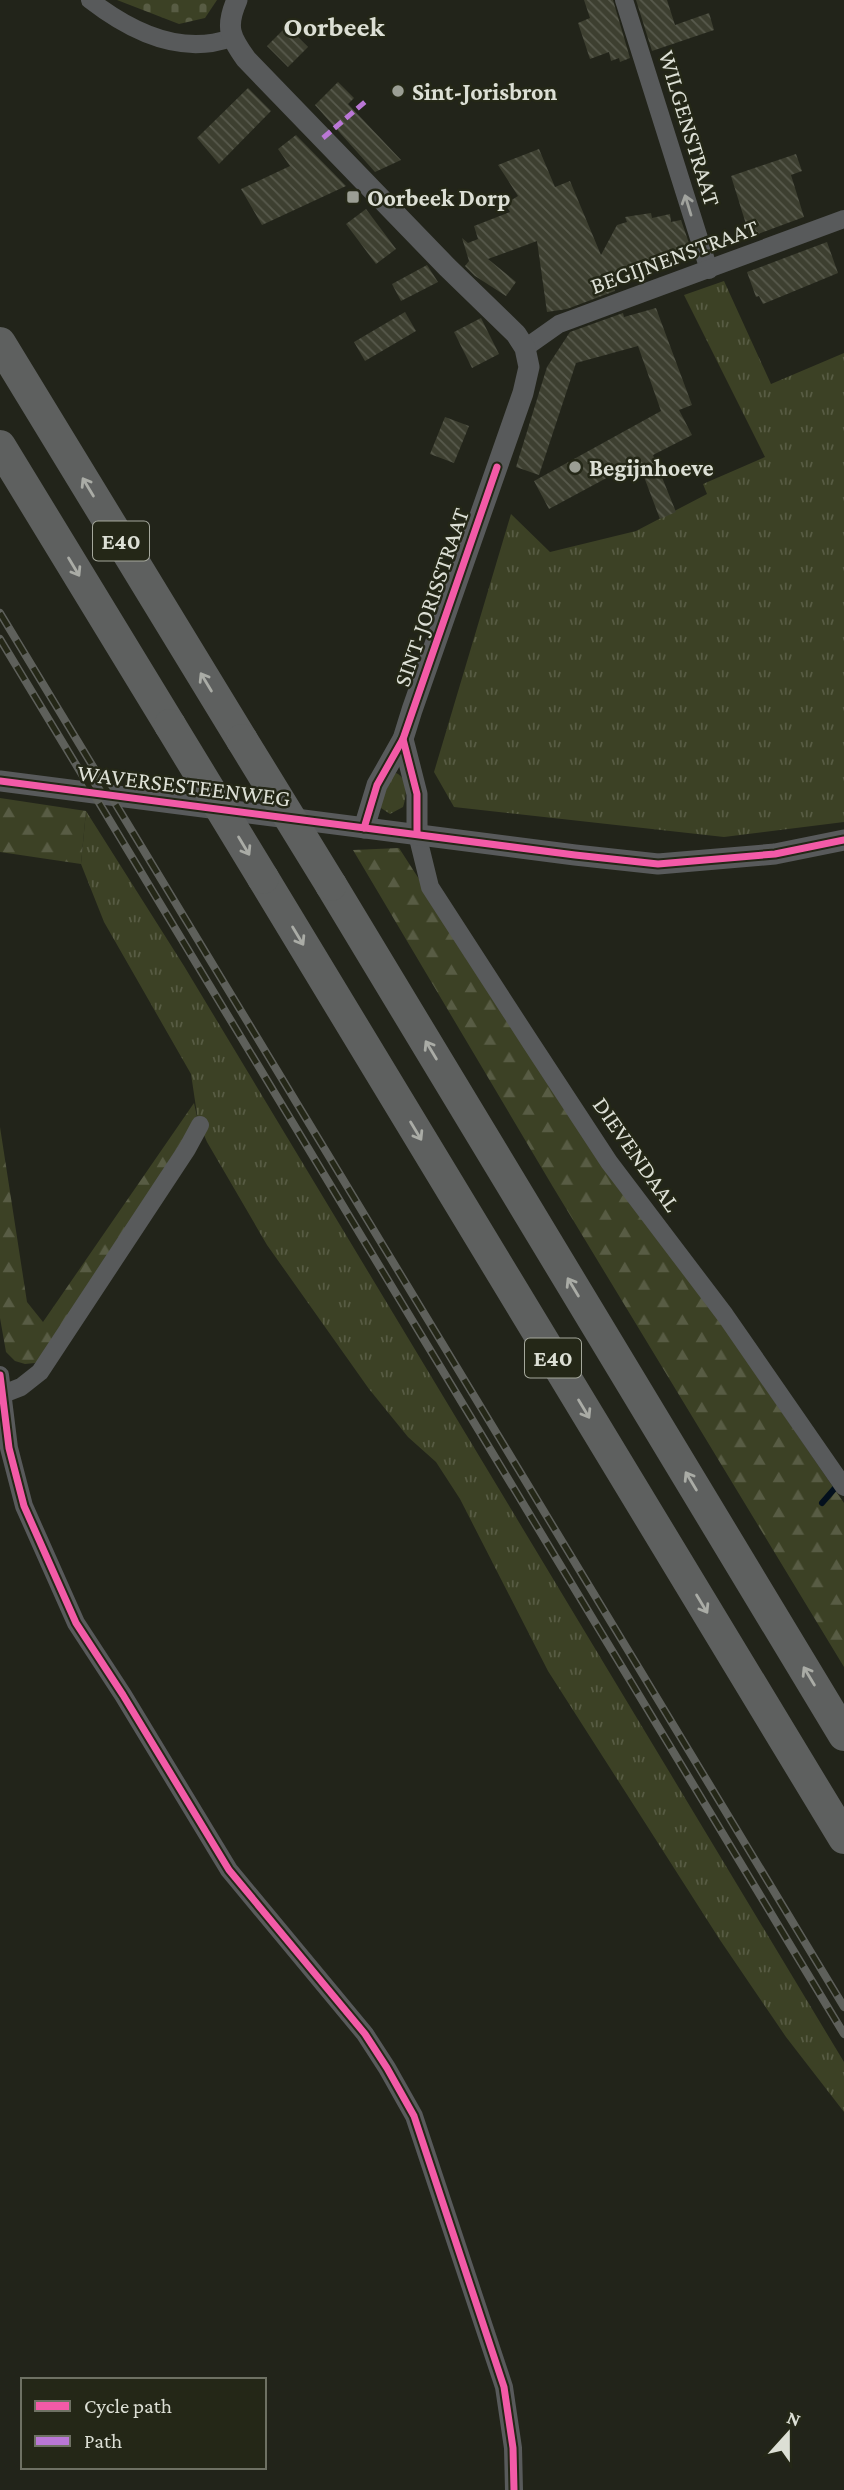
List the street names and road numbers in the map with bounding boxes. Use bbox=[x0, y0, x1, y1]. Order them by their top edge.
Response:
street label: WILGENSTRAAT bbox=[653, 47, 727, 209]
street label: BEGIJNENSTRAAT bbox=[586, 213, 762, 299]
street label: SINT-JORISSTRAAT bbox=[388, 504, 474, 690]
road number: E40 bbox=[93, 522, 149, 561]
street label: WAVERSESTEENWEG bbox=[76, 759, 292, 811]
street label: DIEVENDAAL bbox=[588, 1092, 686, 1216]
road number: E40 bbox=[525, 1338, 581, 1378]

